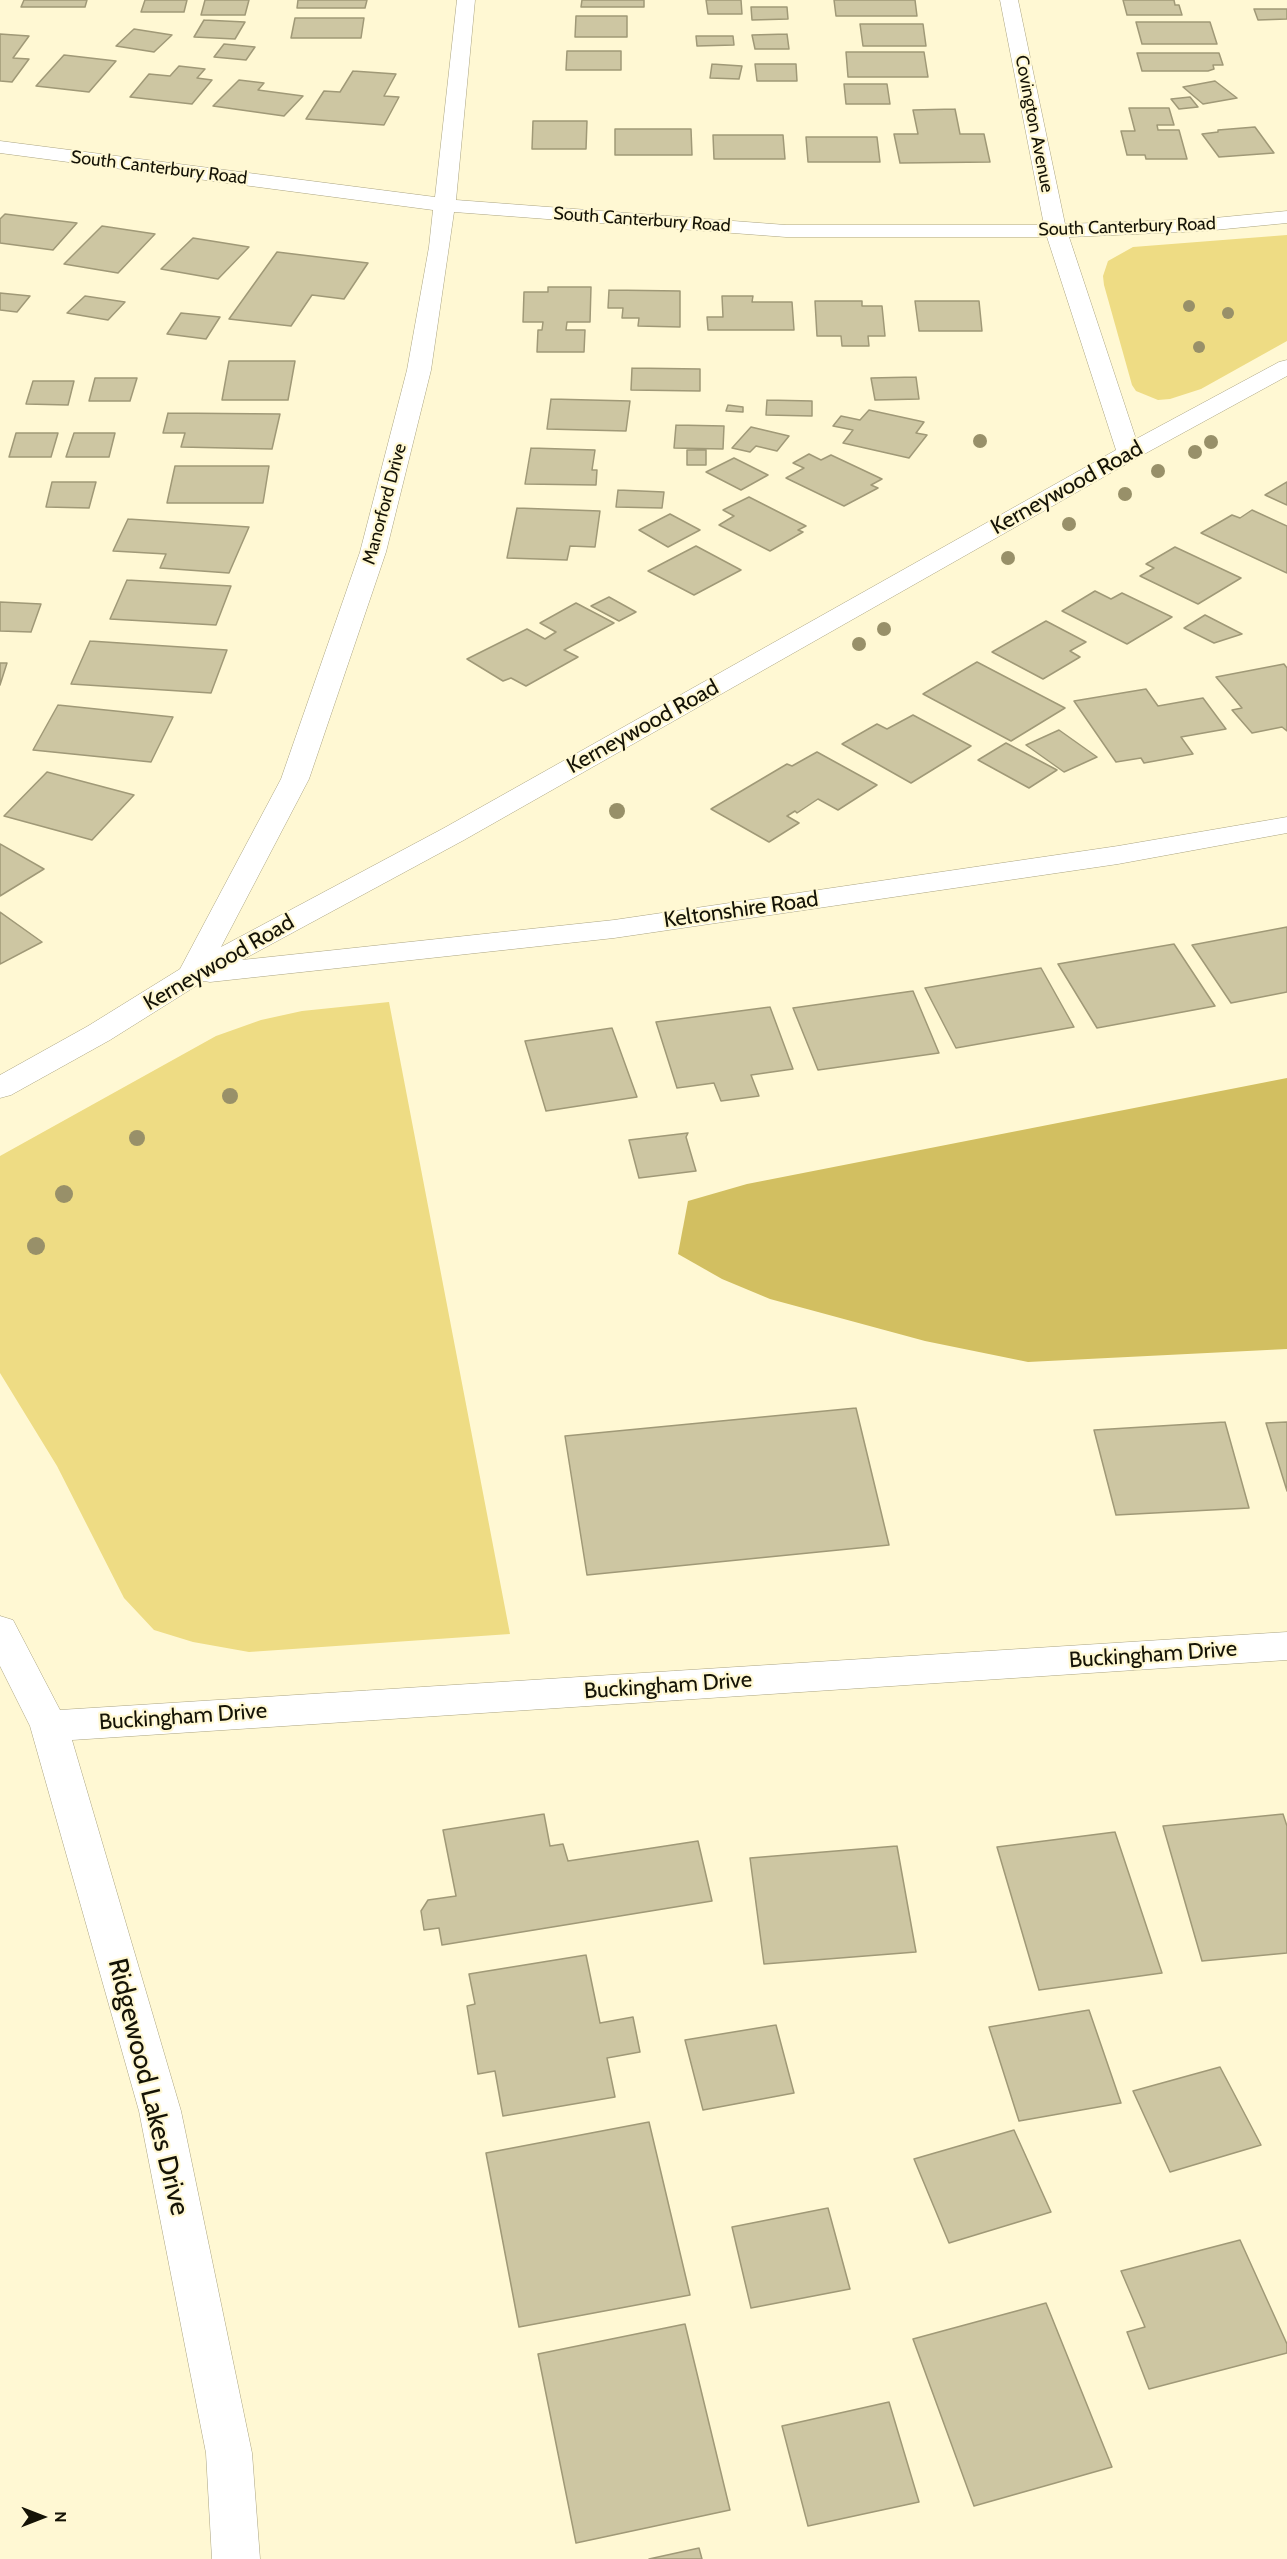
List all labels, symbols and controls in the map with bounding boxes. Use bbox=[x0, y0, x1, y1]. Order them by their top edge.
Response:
street label: Covington Avenue bbox=[1010, 54, 1058, 194]
street label: South Canterbury Road bbox=[70, 146, 248, 190]
street label: South Canterbury Road bbox=[553, 203, 731, 237]
street label: South Canterbury Road bbox=[1038, 213, 1216, 241]
street label: Kerneywood Road bbox=[987, 435, 1147, 541]
street label: Manorford Drive bbox=[358, 441, 412, 567]
street label: Kerneywood Road bbox=[563, 674, 723, 780]
street label: Keltonshire Road bbox=[662, 886, 820, 934]
street label: Kerneywood Road bbox=[139, 909, 299, 1017]
street label: Buckingham Drive bbox=[1068, 1636, 1238, 1674]
street label: Buckingham Drive bbox=[583, 1667, 753, 1705]
street label: Buckingham Drive bbox=[98, 1698, 268, 1736]
street label: Ridgewood Lakes Drive bbox=[100, 1955, 196, 2219]
north arrow bbox=[12, 2487, 72, 2547]
text: N bbox=[51, 2511, 70, 2523]

